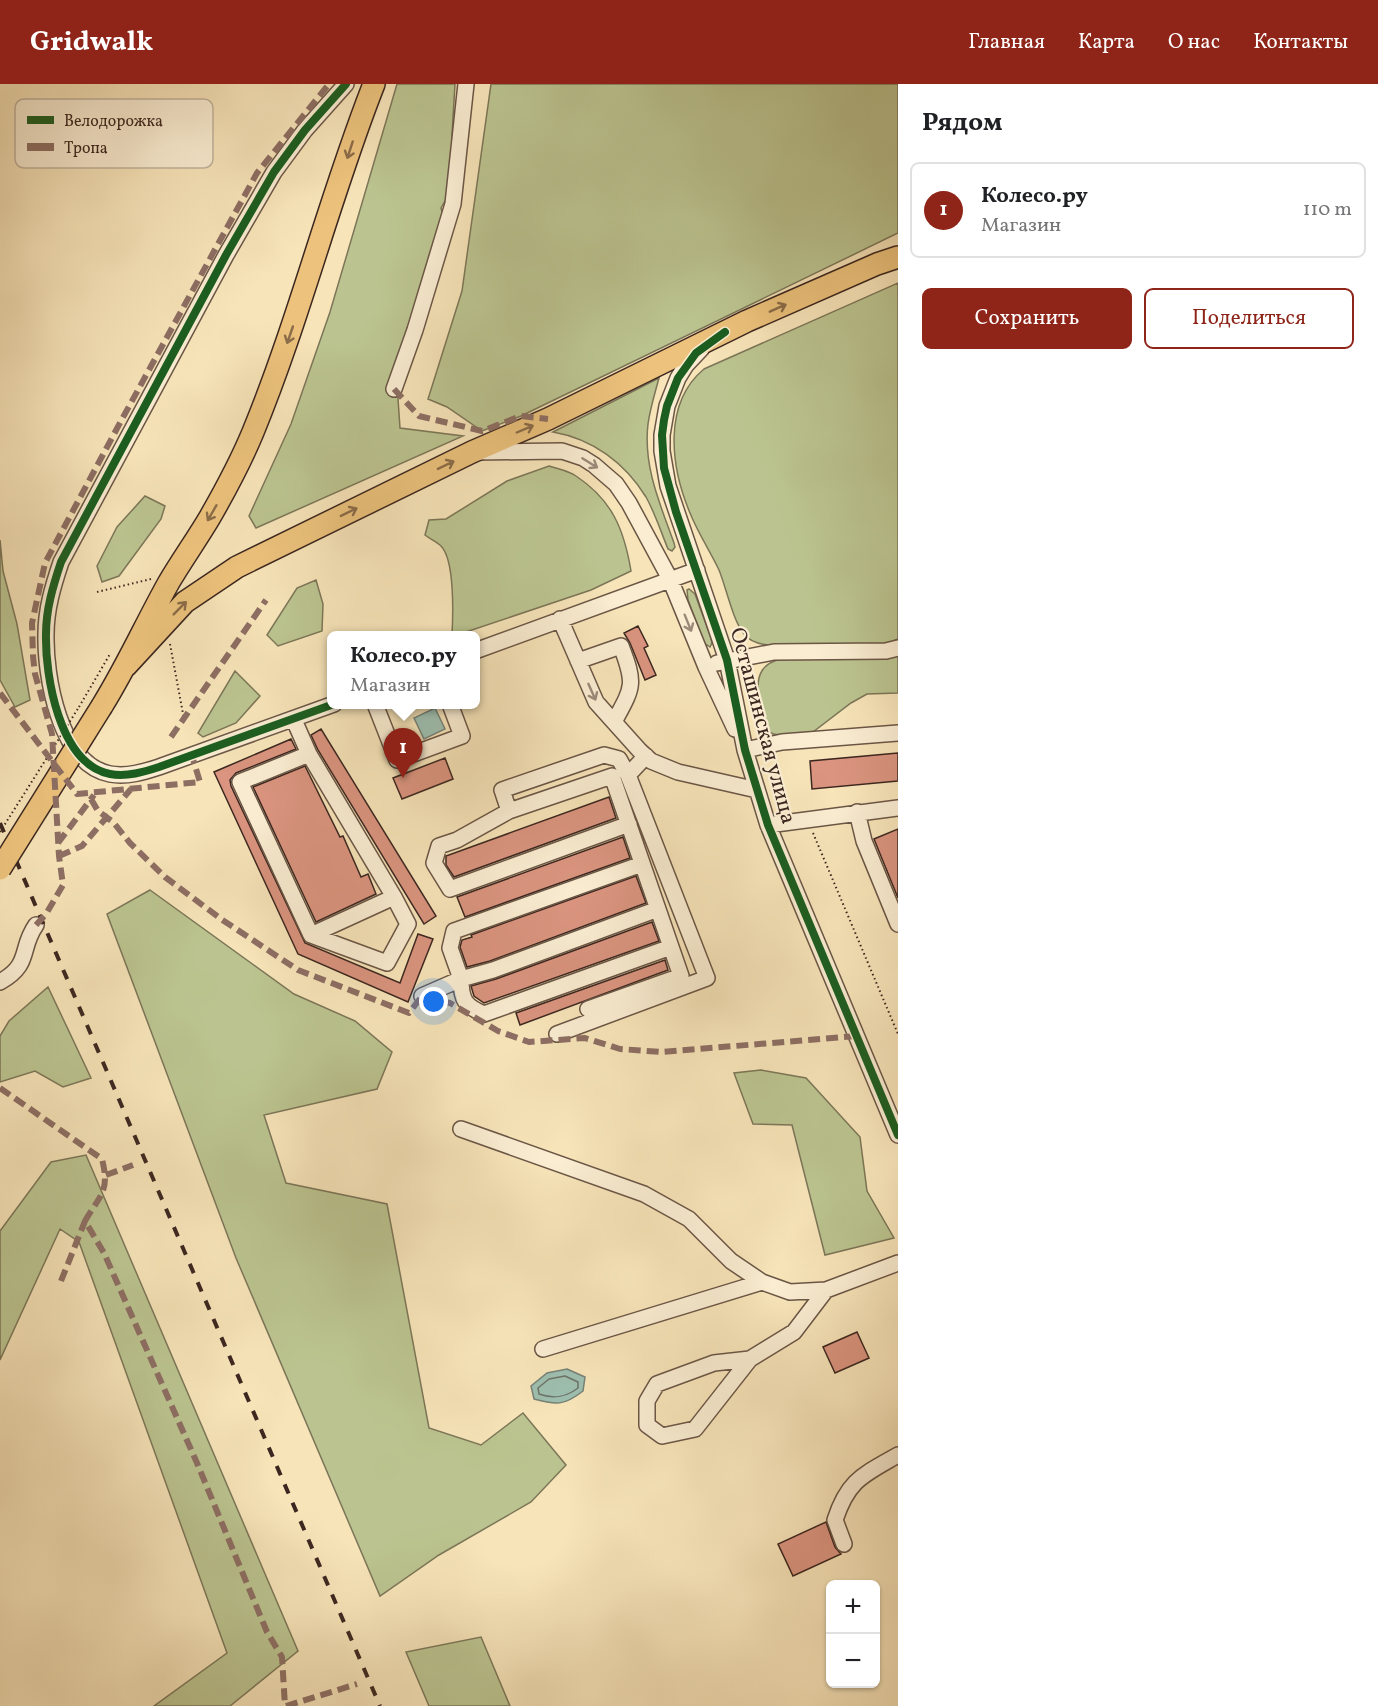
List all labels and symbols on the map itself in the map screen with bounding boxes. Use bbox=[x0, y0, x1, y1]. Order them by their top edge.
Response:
legend bbox=[15, 99, 213, 168]
text: Велодорожка bbox=[64, 111, 163, 133]
text: Тропа bbox=[64, 138, 108, 160]
one-way arrow bbox=[344, 140, 355, 159]
one-way arrow bbox=[768, 302, 786, 313]
one-way arrow bbox=[283, 325, 294, 344]
one-way arrow bbox=[516, 423, 534, 434]
one-way arrow bbox=[581, 457, 598, 469]
one-way arrow bbox=[436, 459, 454, 470]
one-way arrow bbox=[205, 504, 217, 521]
one-way arrow bbox=[340, 506, 358, 518]
one-way arrow bbox=[173, 600, 187, 615]
one-way arrow bbox=[683, 613, 694, 632]
street label: Осташинская улица bbox=[721, 624, 803, 828]
one-way arrow bbox=[587, 682, 598, 701]
pin: 1 bbox=[384, 728, 422, 778]
your location bbox=[419, 987, 448, 1016]

